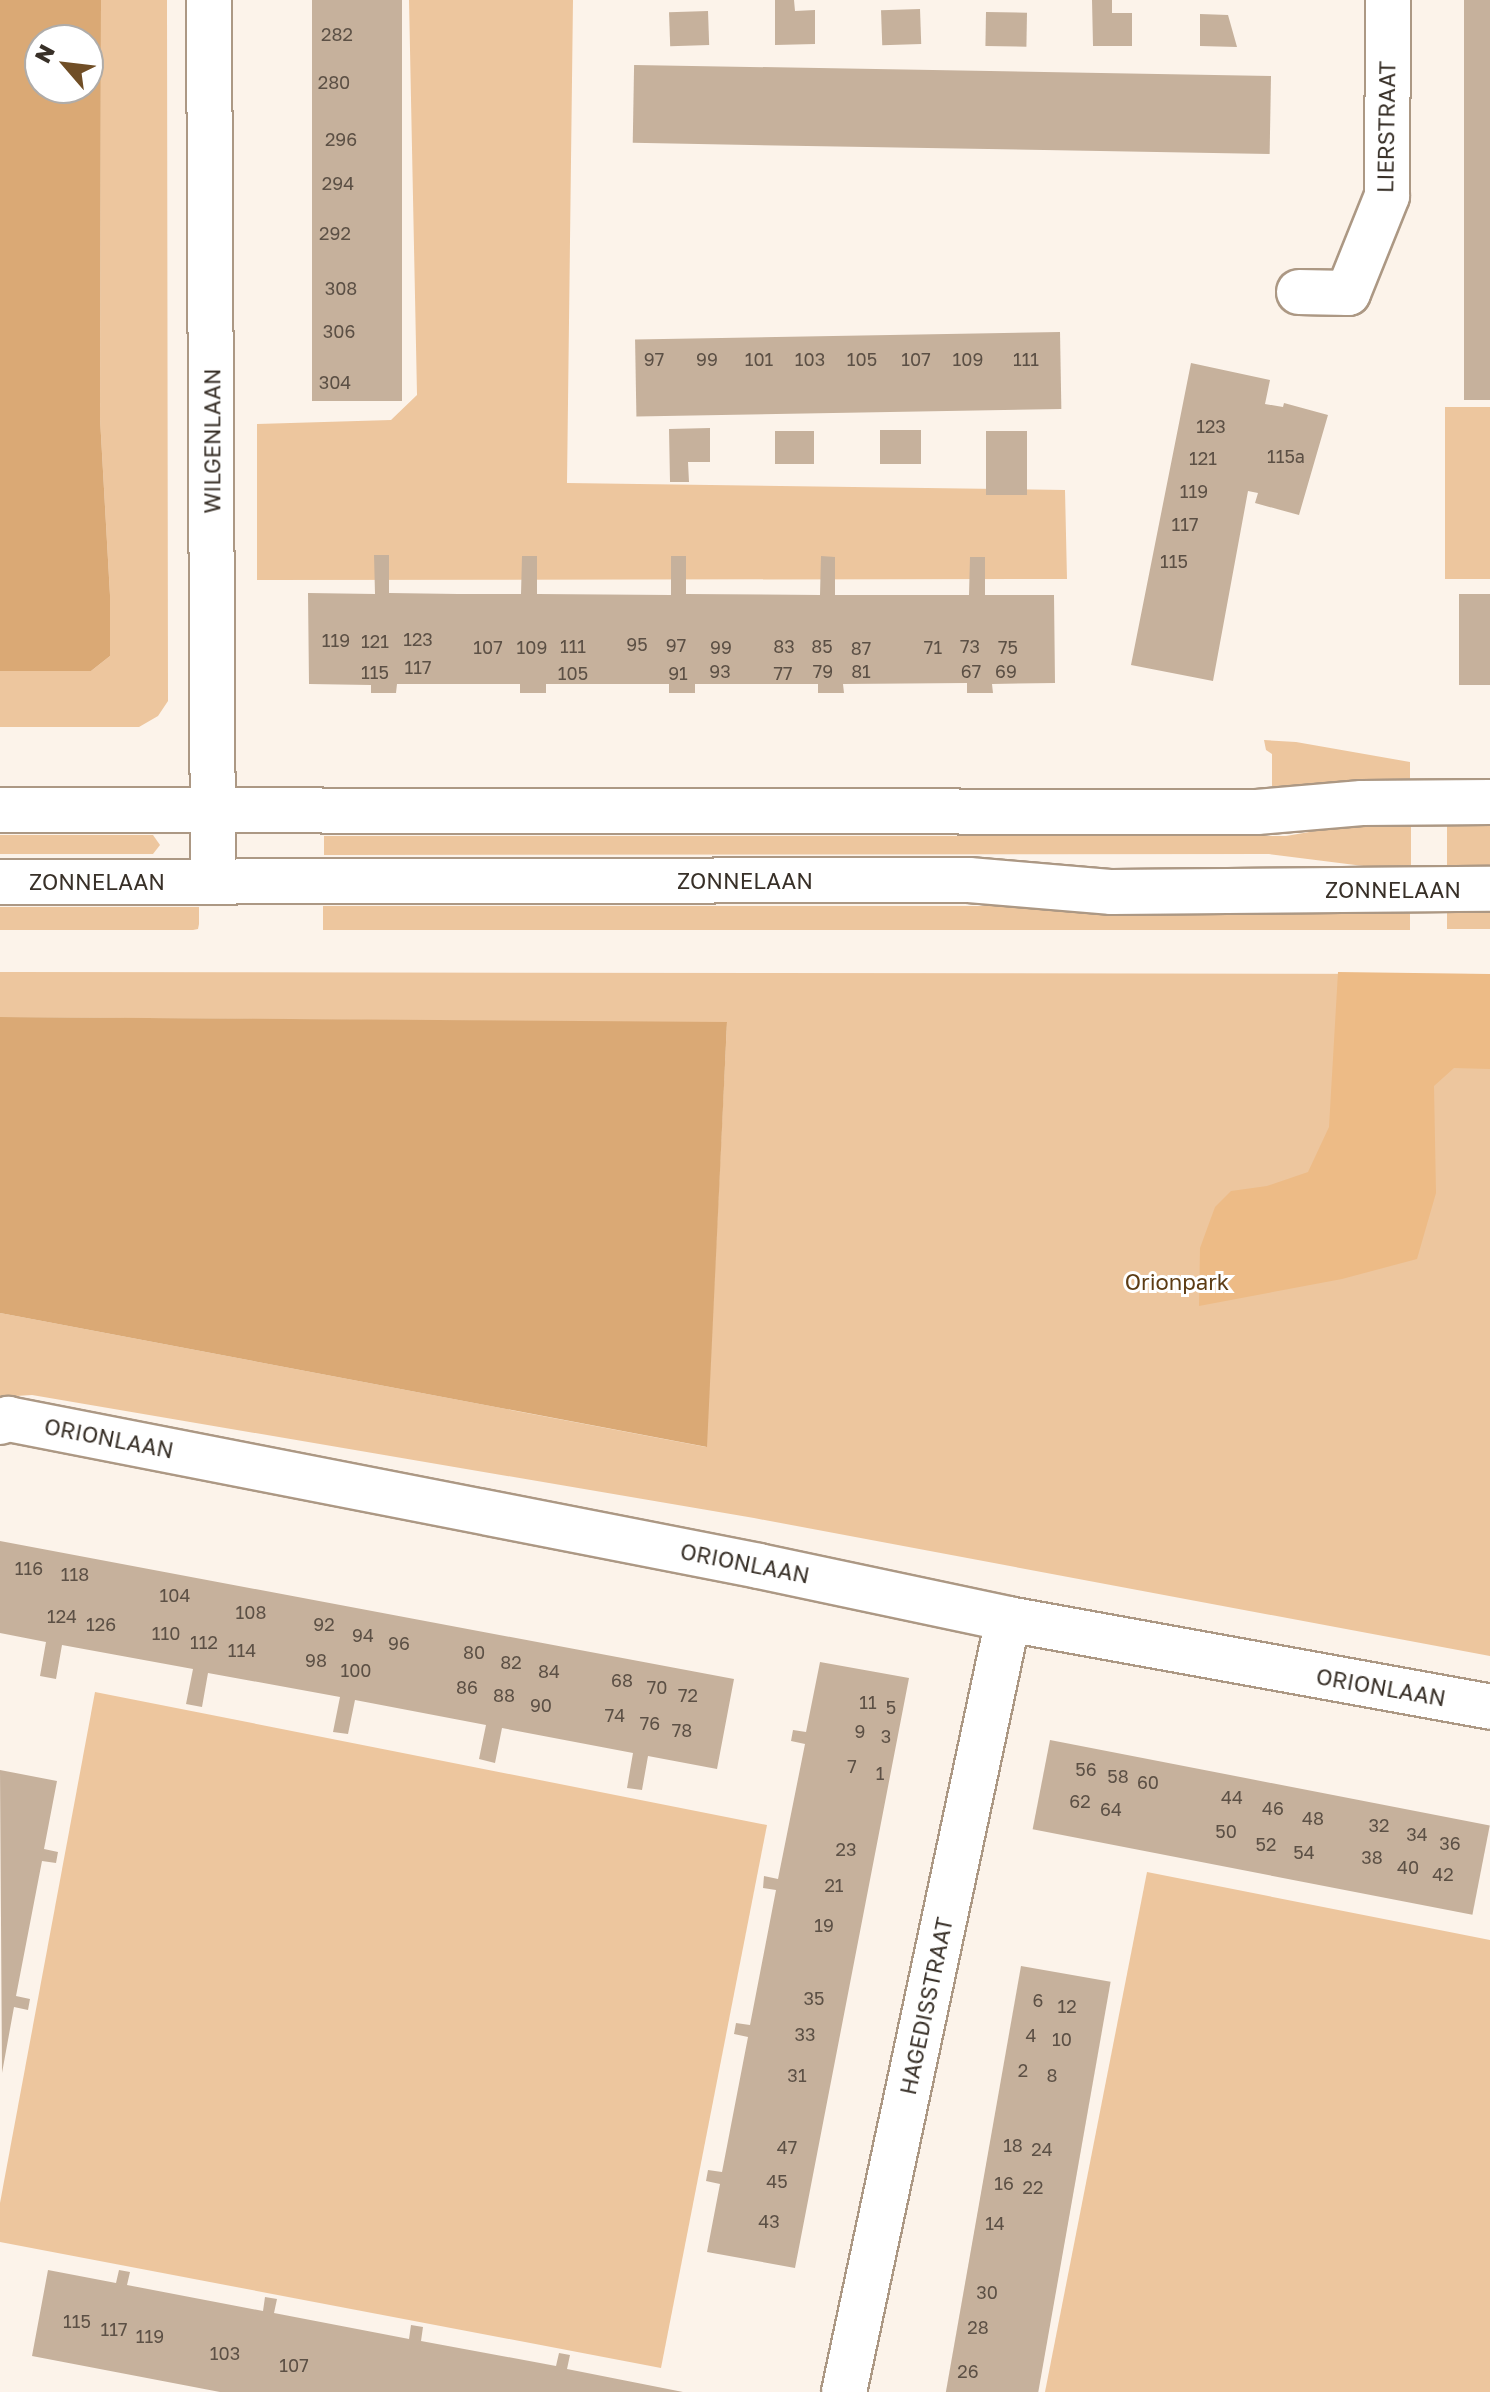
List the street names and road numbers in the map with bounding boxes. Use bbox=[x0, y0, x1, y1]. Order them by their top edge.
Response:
street label: LIERSTRAAT bbox=[1372, 61, 1400, 193]
street label: WILGENLAAN bbox=[199, 368, 225, 514]
street label: ZONNELAAN bbox=[677, 868, 813, 894]
street label: ZONNELAAN bbox=[29, 869, 165, 895]
street label: ZONNELAAN bbox=[1325, 877, 1461, 903]
street label: ORIONLAAN bbox=[42, 1413, 176, 1463]
street label: ORIONLAAN bbox=[678, 1538, 812, 1588]
street label: ORIONLAAN bbox=[1314, 1663, 1448, 1711]
street label: HAGEDISSTRAAT bbox=[894, 1915, 958, 2097]

